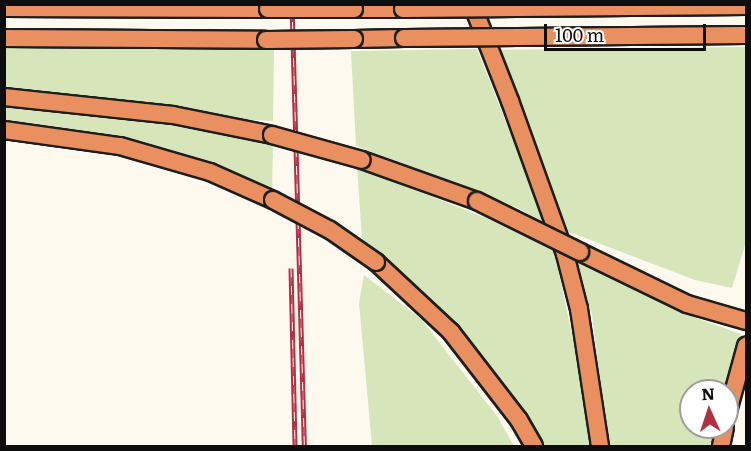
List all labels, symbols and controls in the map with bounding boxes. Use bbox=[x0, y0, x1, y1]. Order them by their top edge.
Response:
scale bar bbox=[547, 12, 709, 50]
text: 100 m bbox=[555, 21, 604, 48]
north arrow bbox=[679, 379, 739, 439]
text: N bbox=[701, 381, 716, 405]

